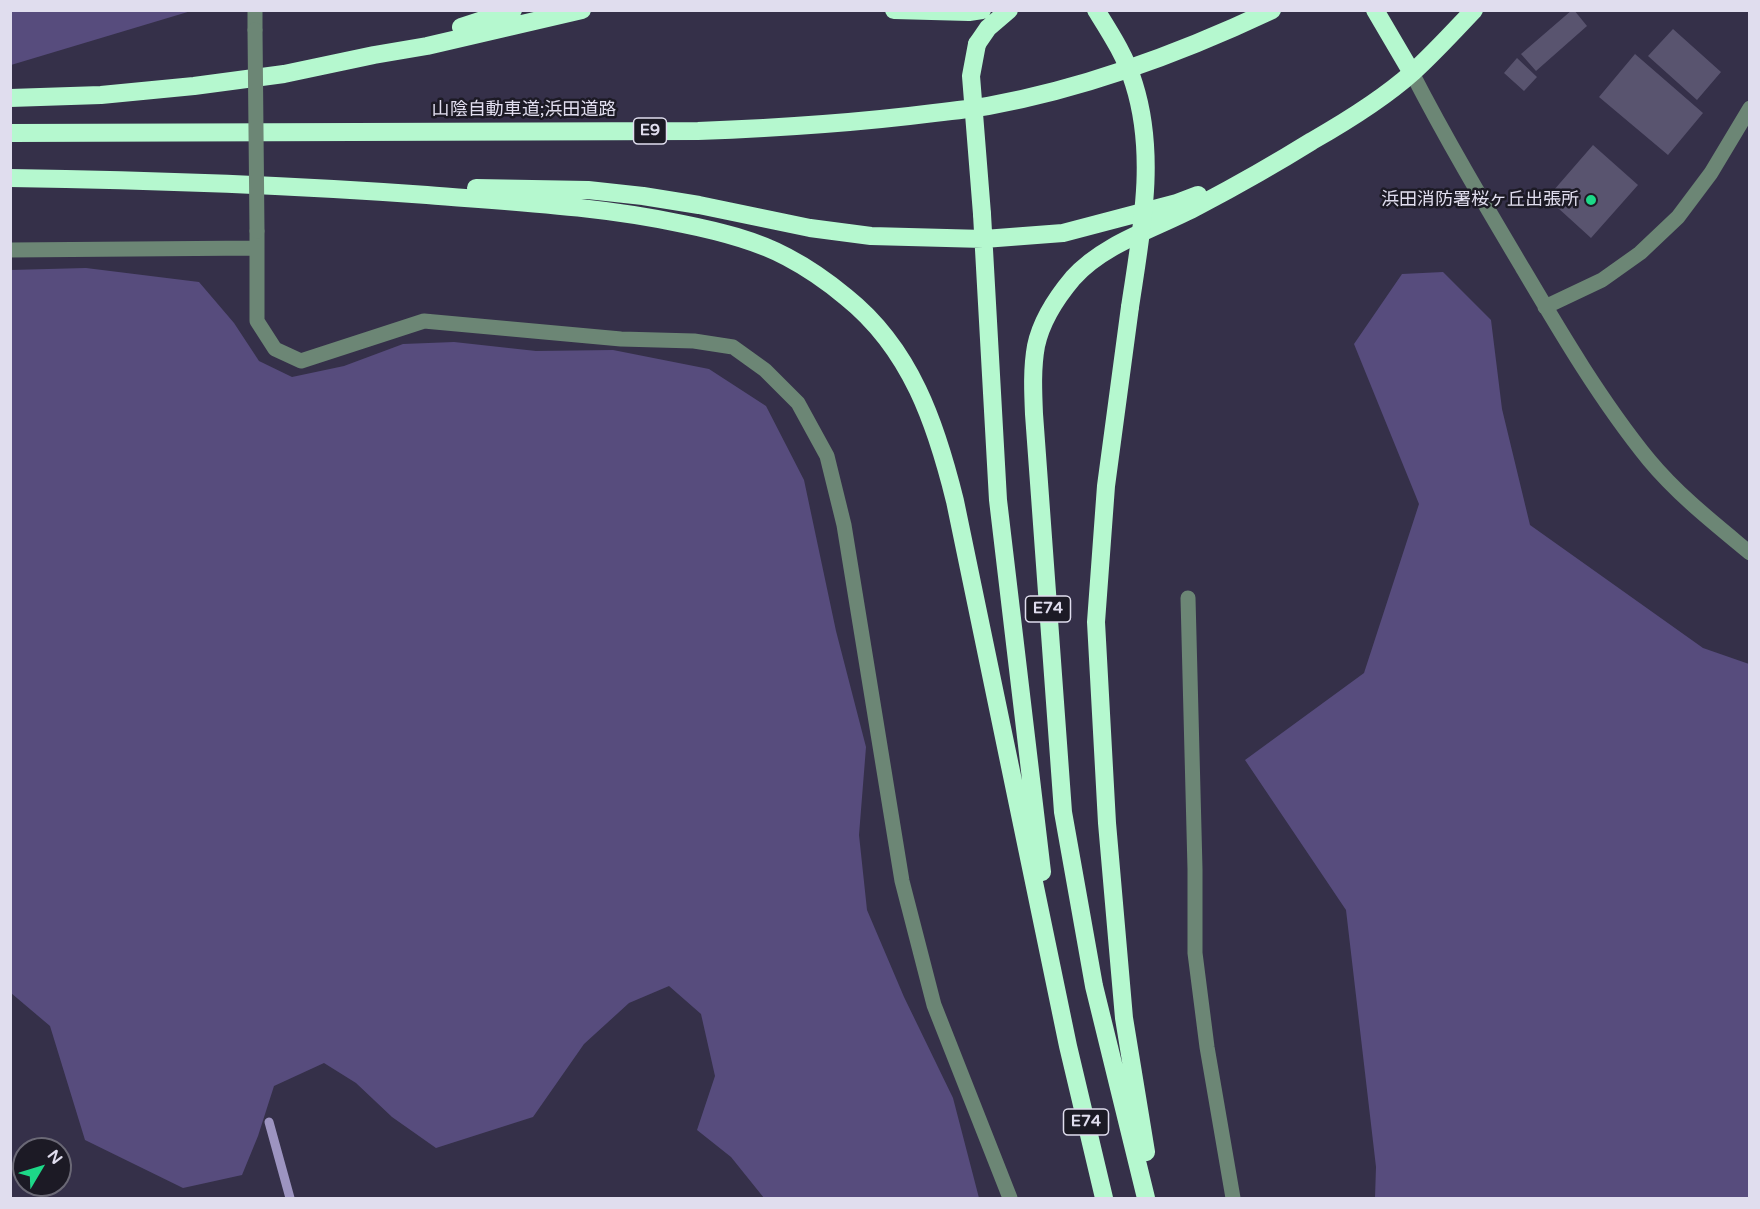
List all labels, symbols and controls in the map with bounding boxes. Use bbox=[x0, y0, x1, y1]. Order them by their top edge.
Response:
street label: 山陰自動車道;浜田道路 bbox=[432, 99, 616, 121]
road number: E9 bbox=[634, 118, 666, 144]
place label: 浜田消防署桜ヶ丘出張所 bbox=[1381, 189, 1579, 211]
marker: 浜田消防署桜ヶ丘出張所 bbox=[1584, 193, 1598, 207]
road number: E74 bbox=[1026, 596, 1070, 622]
road number: E74 bbox=[1064, 1109, 1108, 1135]
north arrow bbox=[12, 1137, 72, 1197]
text: N bbox=[43, 1146, 66, 1168]

